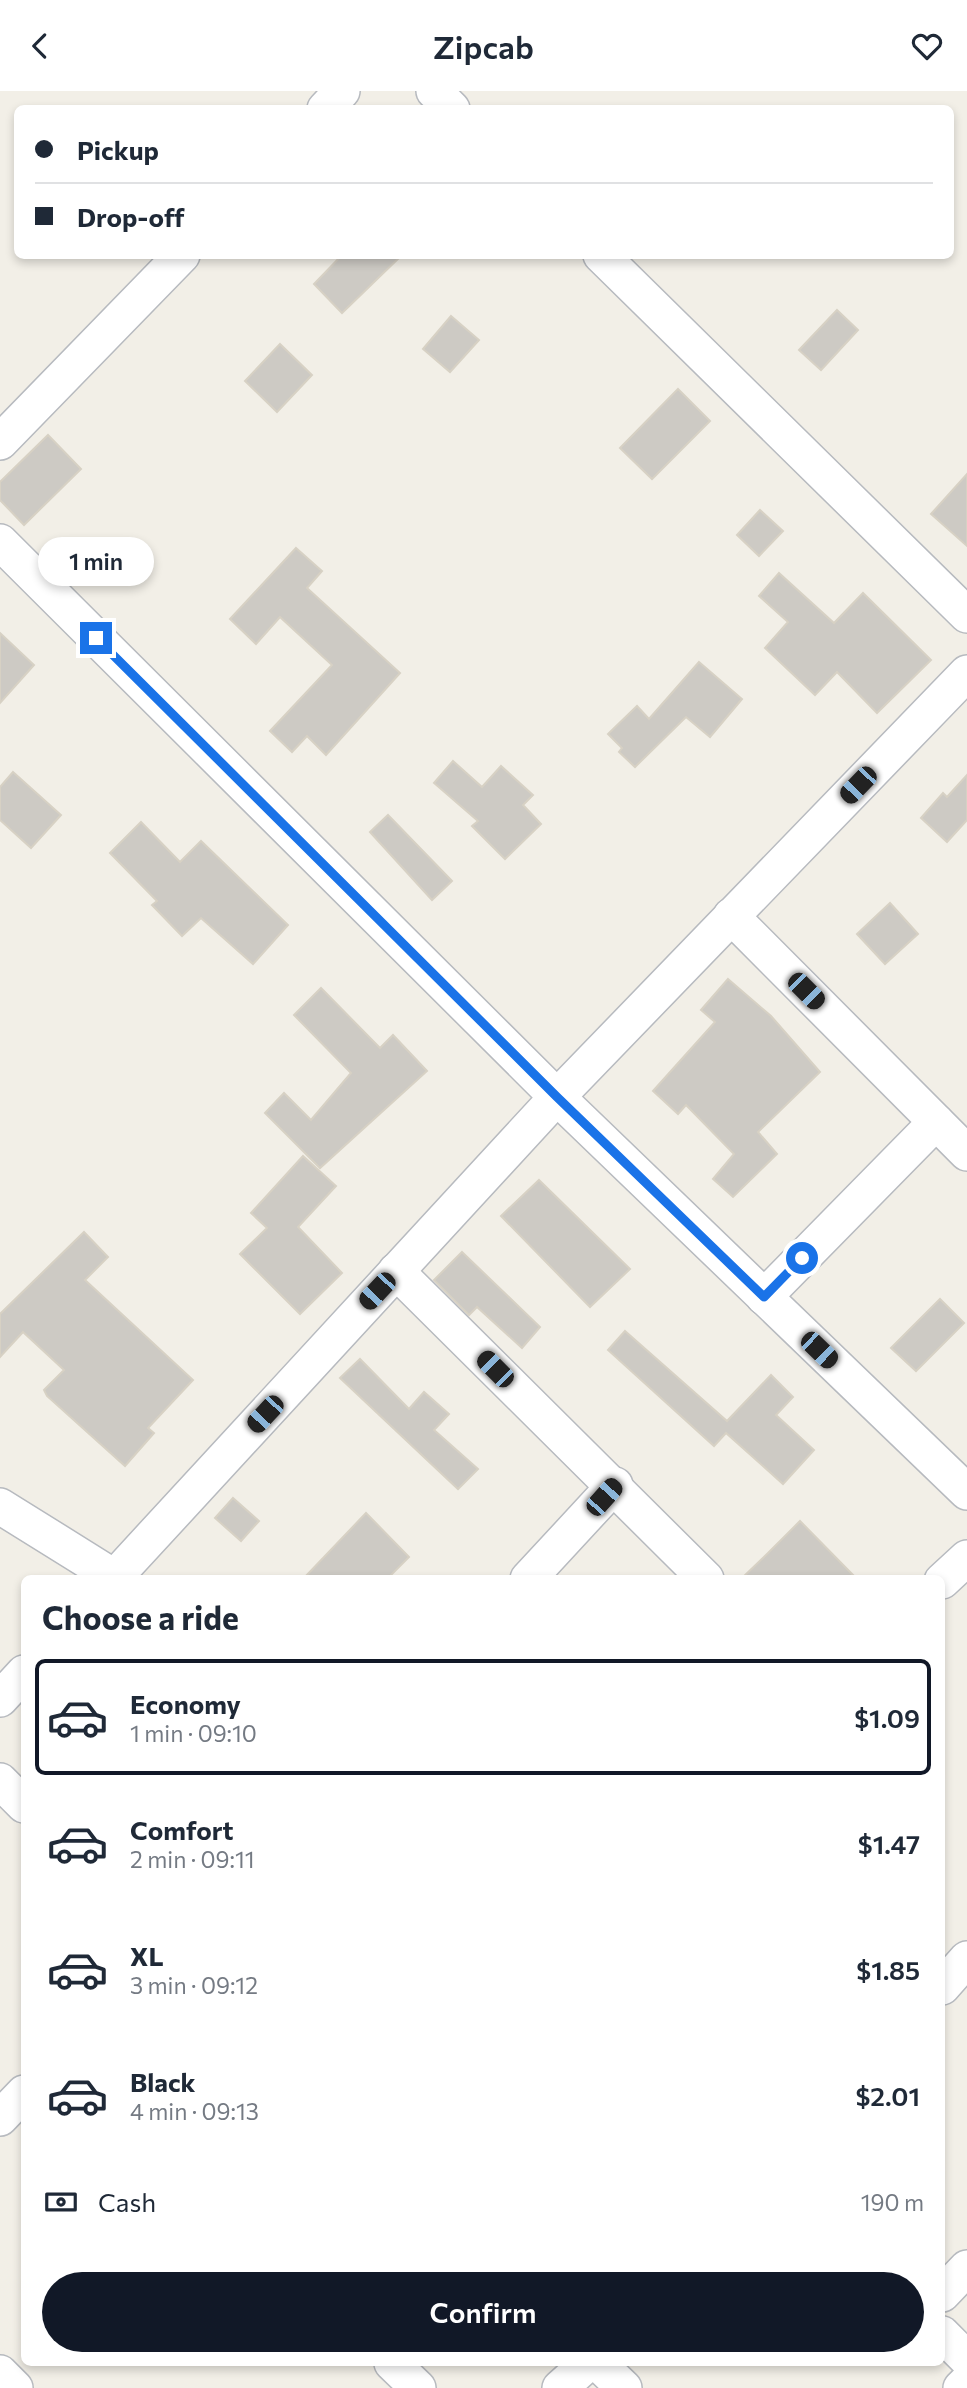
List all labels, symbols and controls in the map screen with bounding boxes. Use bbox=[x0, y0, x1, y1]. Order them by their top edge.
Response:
text: Zipcab bbox=[433, 26, 534, 66]
icon: back bbox=[21, 27, 59, 65]
icon: heart bbox=[908, 27, 946, 65]
text: Pickup bbox=[77, 134, 159, 165]
text: Drop-off bbox=[77, 201, 184, 232]
callout: 1 min bbox=[38, 537, 154, 585]
text: 1 min bbox=[69, 547, 123, 575]
route end bbox=[80, 622, 112, 654]
car bbox=[836, 763, 881, 807]
car bbox=[784, 969, 829, 1013]
route start bbox=[786, 1242, 818, 1274]
car bbox=[355, 1268, 400, 1314]
car bbox=[797, 1328, 842, 1372]
car bbox=[473, 1347, 518, 1391]
car bbox=[243, 1391, 288, 1437]
car bbox=[583, 1474, 626, 1520]
text: Choose a ride bbox=[42, 1597, 239, 1637]
icon: car bbox=[46, 1686, 109, 1749]
text: Economy bbox=[130, 1688, 241, 1719]
text: $1.09 bbox=[854, 1702, 920, 1733]
text: 1 min · 09:10 bbox=[130, 1719, 257, 1747]
icon: car bbox=[46, 1812, 109, 1875]
text: Comfort bbox=[130, 1814, 233, 1845]
text: $1.47 bbox=[858, 1828, 920, 1859]
text: 2 min · 09:11 bbox=[130, 1845, 255, 1873]
icon: car bbox=[46, 1938, 109, 2001]
text: XL bbox=[130, 1940, 164, 1971]
text: $1.85 bbox=[856, 1954, 920, 1985]
text: 3 min · 09:12 bbox=[130, 1971, 258, 1999]
icon: car bbox=[46, 2064, 109, 2127]
text: Black bbox=[130, 2066, 196, 2097]
text: $2.01 bbox=[856, 2080, 920, 2111]
text: 4 min · 09:13 bbox=[130, 2097, 259, 2125]
icon: cash bbox=[42, 2183, 80, 2221]
text: Cash bbox=[98, 2186, 156, 2217]
text: 190 m bbox=[861, 2188, 924, 2216]
button: Confirm bbox=[42, 2272, 924, 2352]

